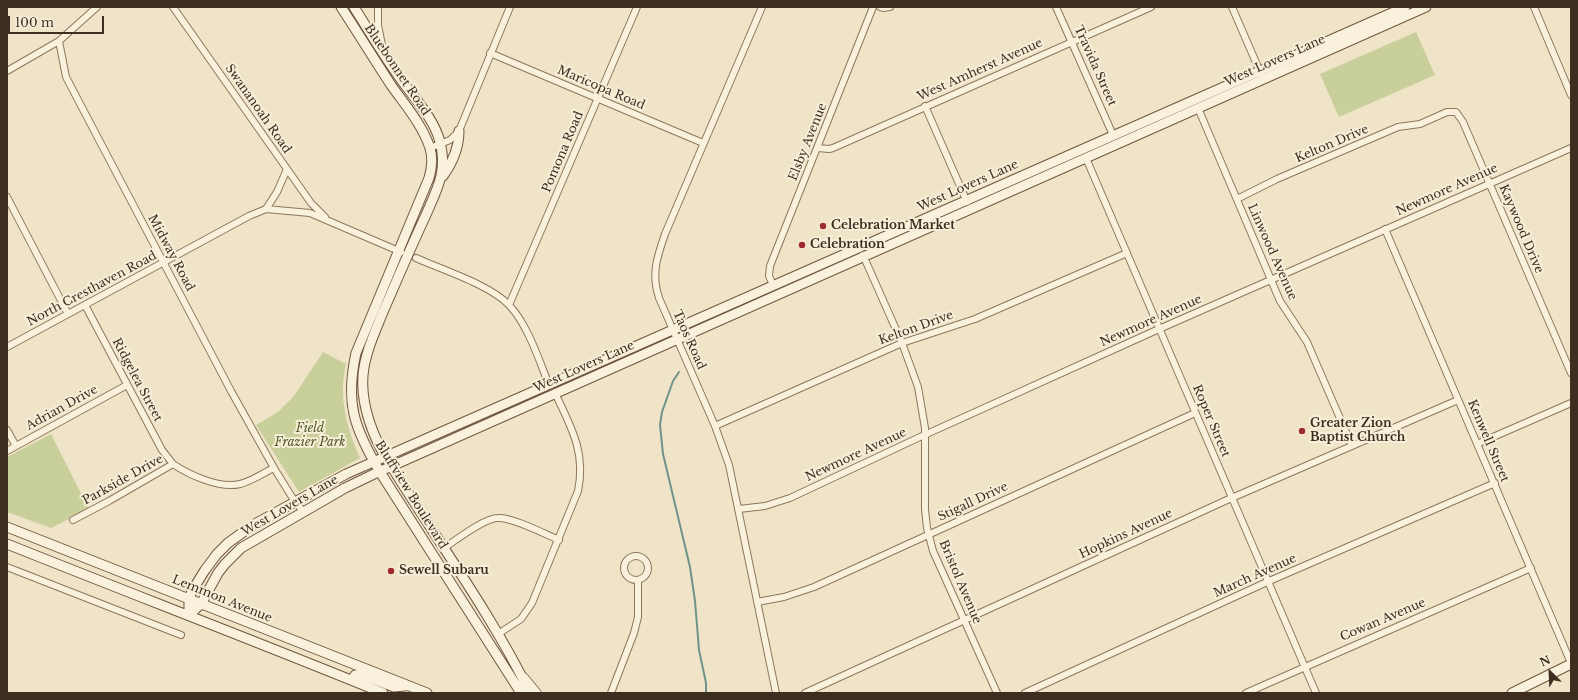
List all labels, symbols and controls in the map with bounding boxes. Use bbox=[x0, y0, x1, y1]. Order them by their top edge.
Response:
scale bar bbox=[10, 8, 106, 34]
text: 100 m bbox=[15, 15, 54, 30]
street label: Bluebonnet Road bbox=[361, 22, 433, 118]
street label: Travida Street bbox=[1071, 24, 1119, 108]
street label: West Lovers Lane bbox=[1222, 32, 1328, 90]
street label: West Amherst Avenue bbox=[915, 36, 1045, 104]
street label: Swananoah Road bbox=[222, 62, 294, 156]
street label: Maricopa Road bbox=[555, 63, 647, 113]
street label: Elsby Avenue bbox=[786, 101, 830, 183]
street label: Pomona Road bbox=[539, 109, 587, 195]
street label: Kelton Drive bbox=[1293, 122, 1371, 166]
street label: West Lovers Lane bbox=[915, 157, 1021, 215]
street label: Newmore Avenue bbox=[1394, 161, 1500, 219]
street label: Kaywood Drive bbox=[1496, 182, 1546, 276]
street label: Linwood Avenue bbox=[1244, 202, 1300, 302]
street label: Midway Road bbox=[145, 212, 197, 294]
place label: Celebration Market bbox=[831, 219, 955, 233]
marker: Celebration Market bbox=[818, 221, 828, 231]
place label: Celebration bbox=[810, 238, 885, 252]
marker: Celebration bbox=[797, 240, 807, 250]
street label: North Cresthaven Road bbox=[25, 249, 159, 329]
street label: Newmore Avenue bbox=[1098, 292, 1204, 350]
street label: Taos Road bbox=[669, 308, 709, 372]
street label: Kelton Drive bbox=[877, 308, 955, 348]
street label: Ridgelea Street bbox=[109, 336, 165, 424]
street label: West Lovers Lane bbox=[531, 338, 637, 396]
street label: Adrian Drive bbox=[24, 382, 100, 434]
street label: Roper Street bbox=[1189, 383, 1233, 459]
street label: Kenwell Street bbox=[1464, 398, 1512, 484]
place label: Greater Zion Baptist Church bbox=[1310, 417, 1405, 445]
park label: Field Frazier Park bbox=[275, 422, 345, 450]
street label: Newmore Avenue bbox=[803, 425, 909, 485]
marker: Greater Zion Baptist Church bbox=[1297, 426, 1307, 436]
street label: Bluffview Boulevard bbox=[372, 438, 450, 552]
street label: Parkside Drive bbox=[80, 452, 166, 508]
street label: West Lovers Lane bbox=[239, 473, 341, 539]
street label: Stigall Drive bbox=[936, 479, 1010, 525]
street label: Hopkins Avenue bbox=[1077, 506, 1175, 562]
street label: Bristol Avenue bbox=[936, 538, 984, 626]
street label: March Avenue bbox=[1211, 551, 1299, 601]
place label: Sewell Subaru bbox=[399, 564, 489, 578]
marker: Sewell Subaru bbox=[386, 566, 396, 576]
street label: Lemmon Avenue bbox=[170, 572, 274, 626]
street label: Cowan Avenue bbox=[1338, 596, 1428, 644]
north arrow bbox=[1530, 652, 1570, 692]
text: N bbox=[1538, 653, 1553, 670]

